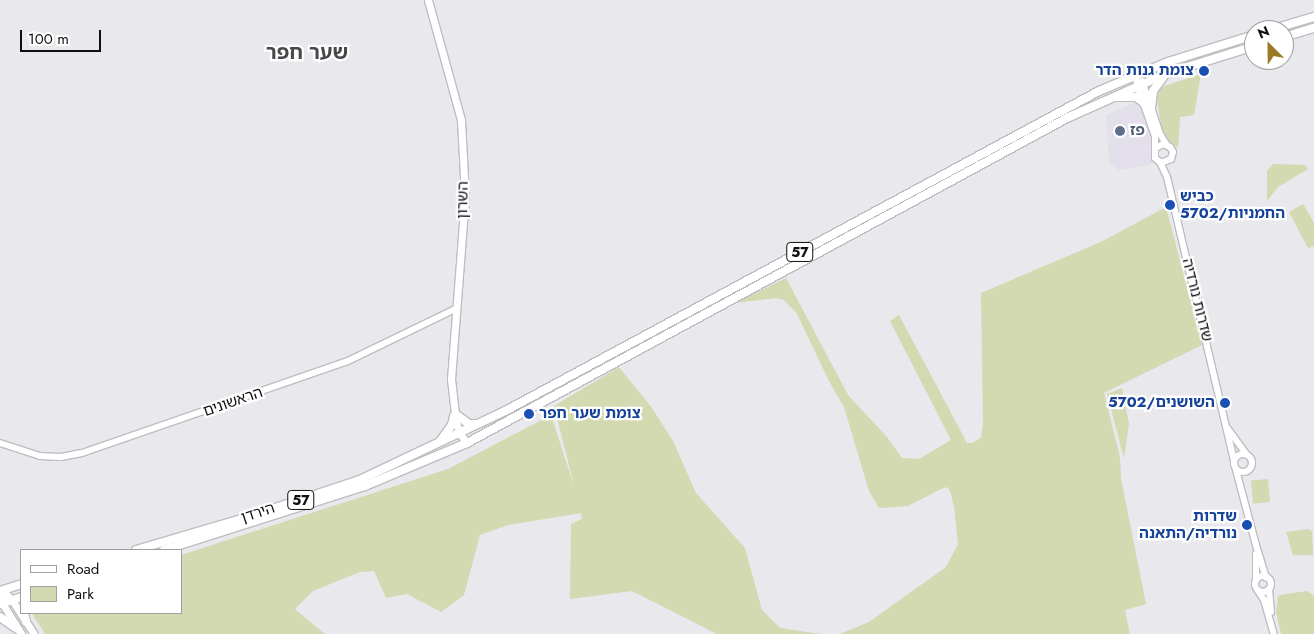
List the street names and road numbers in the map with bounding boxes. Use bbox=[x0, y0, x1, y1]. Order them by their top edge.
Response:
street label: השרון bbox=[454, 181, 472, 219]
road number: 57 bbox=[786, 240, 814, 264]
street label: שדרות נורדיה bbox=[1178, 256, 1216, 344]
street label: הראשונים bbox=[201, 383, 265, 421]
road number: 57 bbox=[287, 488, 315, 512]
street label: הירדן bbox=[239, 499, 277, 527]

